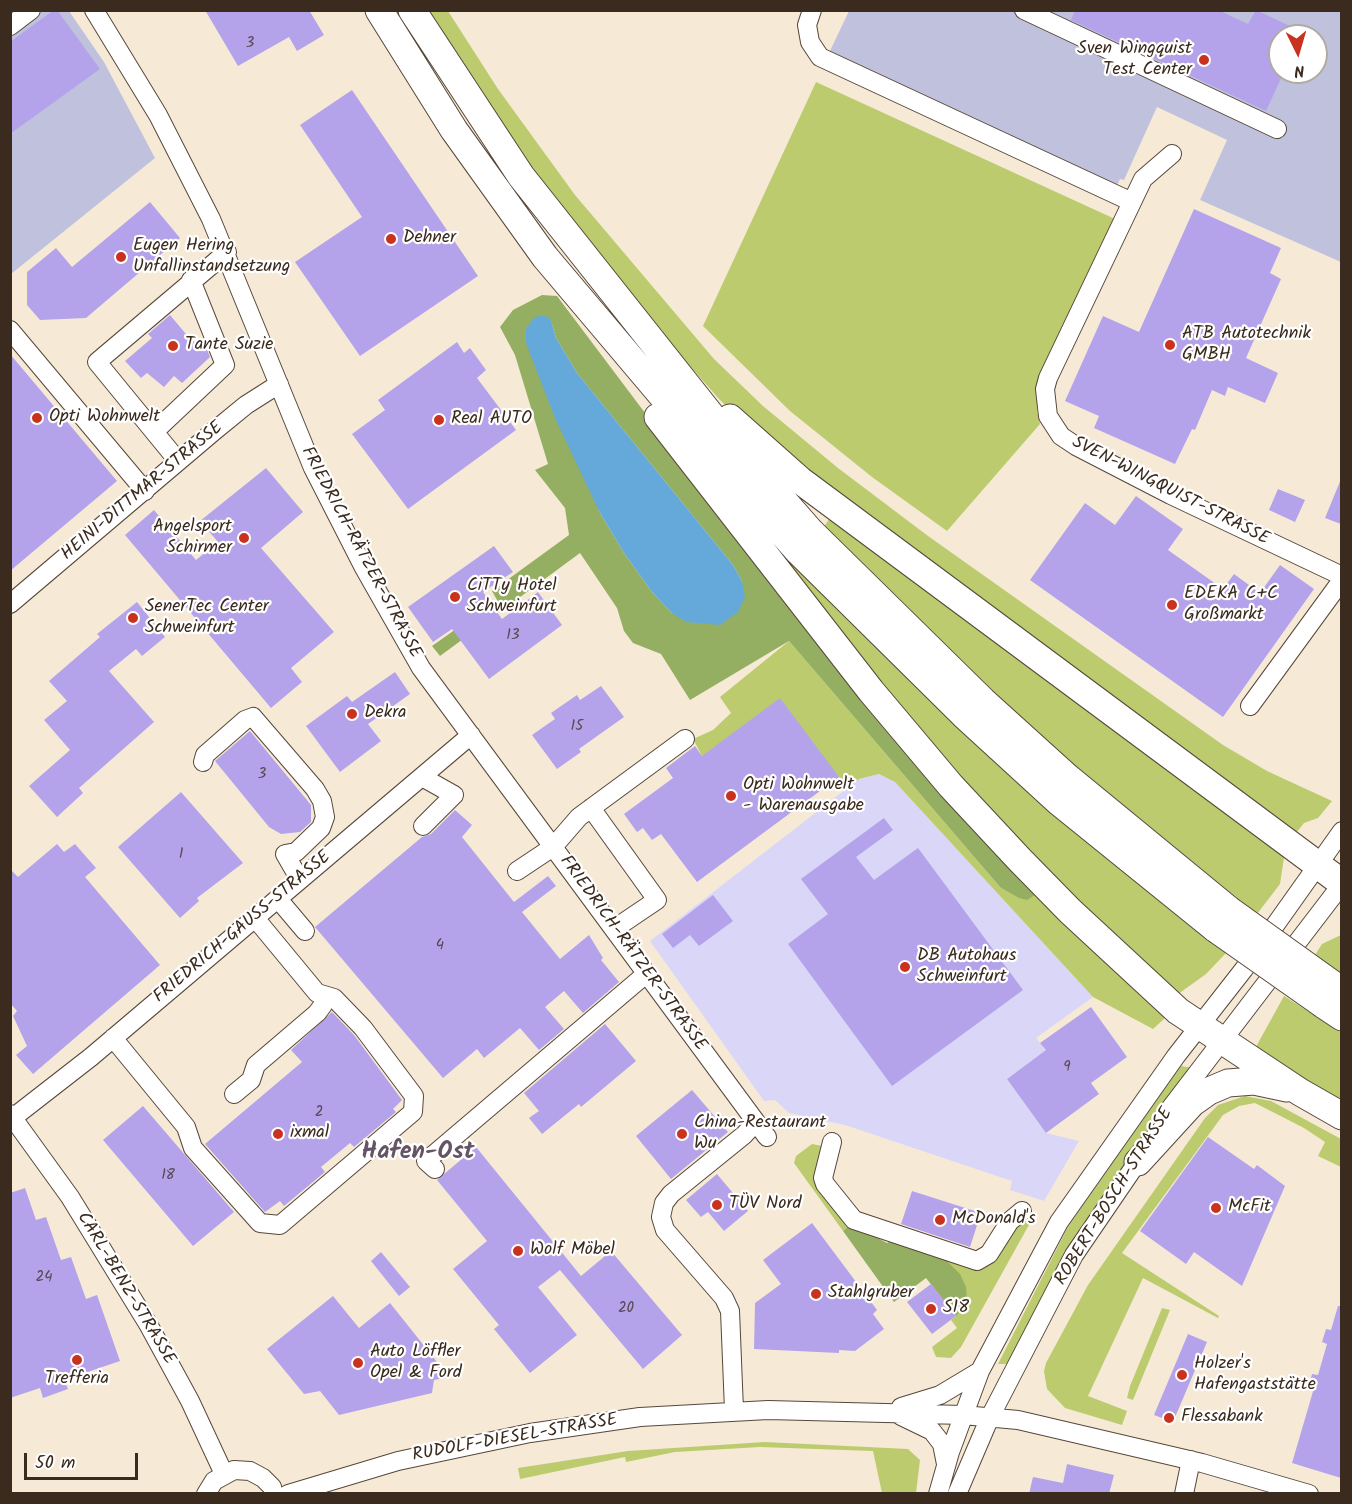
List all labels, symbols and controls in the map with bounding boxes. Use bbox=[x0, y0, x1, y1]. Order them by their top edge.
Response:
north arrow bbox=[1268, 24, 1328, 84]
house number: 3 bbox=[246, 35, 254, 53]
place label: Sven Wingquist Test Center bbox=[1077, 39, 1192, 82]
marker: Sven Wingquist Test Center bbox=[1197, 53, 1211, 67]
text: N bbox=[1293, 58, 1306, 83]
place label: Dehner bbox=[403, 228, 456, 250]
marker: Dehner bbox=[384, 232, 398, 246]
place label: Eugen Hering Unfallinstandsetzung bbox=[133, 236, 290, 278]
marker: Eugen Hering Unfallinstandsetzung bbox=[114, 250, 128, 264]
place label: ATB Autotechnik GMBH bbox=[1182, 324, 1311, 366]
place label: Tante Suzie bbox=[185, 335, 273, 357]
marker: ATB Autotechnik GMBH bbox=[1163, 338, 1177, 352]
marker: Tante Suzie bbox=[166, 339, 180, 353]
place label: Opti Wohnwelt bbox=[49, 407, 160, 429]
place label: Real AUTO bbox=[451, 409, 532, 431]
marker: Opti Wohnwelt bbox=[30, 411, 44, 425]
marker: Real AUTO bbox=[432, 413, 446, 427]
street label: HEINI-DITTMAR-STRASSE bbox=[58, 418, 228, 566]
street label: SVEN-WINGQUIST-STRASSE bbox=[1068, 433, 1272, 551]
street label: FRIEDRICH-RÄTZER-STRASSE bbox=[295, 443, 425, 663]
place label: Angelsport Schirmer bbox=[153, 517, 232, 560]
marker: Angelsport Schirmer bbox=[237, 531, 251, 545]
place label: CiTTy Hotel Schweinfurt bbox=[467, 576, 557, 618]
place label: EDEKA C+C Großmarkt bbox=[1184, 584, 1278, 626]
marker: CiTTy Hotel Schweinfurt bbox=[448, 590, 462, 604]
place label: SenerTec Center Schweinfurt bbox=[145, 597, 269, 640]
marker: EDEKA C+C Großmarkt bbox=[1165, 598, 1179, 612]
marker: SenerTec Center Schweinfurt bbox=[126, 611, 140, 625]
house number: 13 bbox=[506, 627, 520, 645]
place label: Dekra bbox=[364, 703, 407, 725]
marker: Dekra bbox=[345, 707, 359, 721]
house number: 15 bbox=[571, 718, 583, 736]
house number: 3 bbox=[258, 766, 266, 784]
place label: Opti Wohnwelt - Warenausgabe bbox=[743, 775, 864, 818]
marker: Opti Wohnwelt - Warenausgabe bbox=[724, 789, 738, 803]
house number: 1 bbox=[179, 846, 183, 864]
street label: FRIEDRICH-GAUSS-STRASSE bbox=[150, 847, 336, 1009]
street label: FRIEDRICH-RÄTZER-STRASSE bbox=[554, 852, 710, 1056]
house number: 4 bbox=[436, 937, 444, 955]
place label: DB Autohaus Schweinfurt bbox=[917, 946, 1016, 988]
marker: DB Autohaus Schweinfurt bbox=[898, 960, 912, 974]
house number: 9 bbox=[1063, 1059, 1071, 1077]
house number: 2 bbox=[315, 1104, 323, 1122]
street label: ROBERT-BOSCH-STRASSE bbox=[1051, 1104, 1179, 1290]
place label: China-Restaurant Wu bbox=[694, 1113, 826, 1156]
place label: ixmal bbox=[290, 1123, 329, 1145]
marker: ixmal bbox=[271, 1127, 285, 1141]
marker: China-Restaurant Wu bbox=[675, 1127, 689, 1141]
district label: Hafen-Ost bbox=[362, 1140, 474, 1168]
house number: 18 bbox=[161, 1167, 175, 1185]
place label: TÜV Nord bbox=[729, 1194, 801, 1216]
place label: McFit bbox=[1228, 1197, 1271, 1219]
marker: TÜV Nord bbox=[710, 1198, 724, 1212]
marker: McFit bbox=[1209, 1201, 1223, 1215]
street label: CARL-BENZ-STRASSE bbox=[71, 1209, 179, 1369]
place label: McDonald's bbox=[952, 1209, 1036, 1231]
marker: McDonald's bbox=[933, 1213, 947, 1227]
place label: Wolf Möbel bbox=[530, 1240, 615, 1262]
marker: Wolf Möbel bbox=[511, 1244, 525, 1258]
house number: 24 bbox=[36, 1269, 52, 1287]
place label: Stahlgruber bbox=[828, 1283, 914, 1305]
marker: Stahlgruber bbox=[809, 1287, 823, 1301]
place label: S18 bbox=[943, 1298, 969, 1320]
house number: 20 bbox=[618, 1300, 634, 1318]
marker: S18 bbox=[924, 1302, 938, 1316]
place label: Auto Löffler Opel & Ford bbox=[370, 1342, 462, 1384]
marker: Trefferia bbox=[70, 1353, 84, 1367]
place label: Holzer's Hafengaststätte bbox=[1194, 1354, 1316, 1396]
marker: Auto Löffler Opel & Ford bbox=[351, 1356, 365, 1370]
marker: Holzer's Hafengaststätte bbox=[1175, 1368, 1189, 1382]
place label: Trefferia bbox=[45, 1369, 109, 1391]
place label: Flessabank bbox=[1181, 1407, 1263, 1429]
street label: RUDOLF-DIESEL-STRASSE bbox=[411, 1410, 619, 1468]
marker: Flessabank bbox=[1162, 1411, 1176, 1425]
scale bar bbox=[27, 1441, 141, 1479]
text: 50 m bbox=[35, 1449, 75, 1478]

